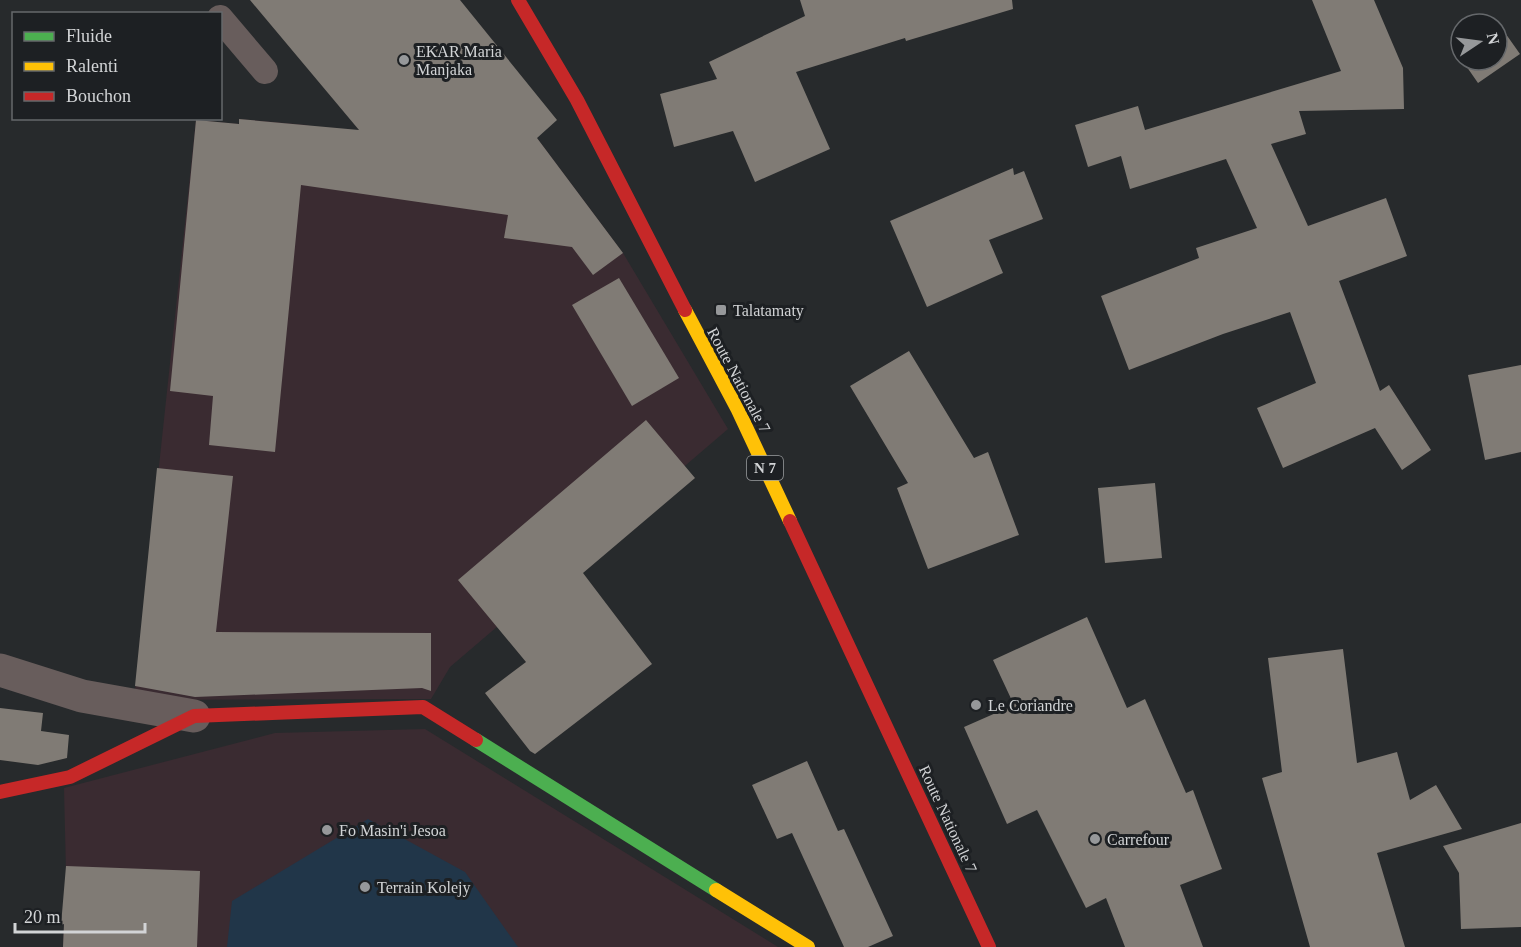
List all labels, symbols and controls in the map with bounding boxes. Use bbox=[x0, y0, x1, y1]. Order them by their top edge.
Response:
legend bbox=[12, 12, 222, 120]
north arrow bbox=[1449, 12, 1509, 72]
text: Fluide bbox=[66, 26, 112, 46]
text: N bbox=[1484, 31, 1503, 47]
place label: EKAR Maria Manjaka bbox=[416, 43, 502, 79]
marker: EKAR Maria Manjaka bbox=[397, 53, 411, 67]
text: Ralenti bbox=[66, 56, 118, 76]
text: Bouchon bbox=[66, 86, 131, 106]
place label: Talatamaty bbox=[733, 302, 804, 320]
marker: Talatamaty bbox=[714, 303, 728, 317]
street label: Route Nationale 7 bbox=[704, 325, 774, 435]
road number: N 7 bbox=[747, 456, 783, 480]
place label: Le Coriandre bbox=[988, 697, 1073, 714]
marker: Le Coriandre bbox=[969, 698, 983, 712]
street label: Route Nationale 7 bbox=[916, 763, 980, 875]
place label: Fo Masin'i Jesoa bbox=[339, 822, 446, 839]
marker: Fo Masin'i Jesoa bbox=[320, 823, 334, 837]
place label: Carrefour bbox=[1107, 831, 1170, 848]
marker: Carrefour bbox=[1088, 832, 1102, 846]
place label: Terrain Kolejy bbox=[377, 879, 471, 897]
marker: Terrain Kolejy bbox=[358, 880, 372, 894]
scale bar bbox=[15, 896, 146, 934]
text: 20 m bbox=[24, 907, 61, 927]

